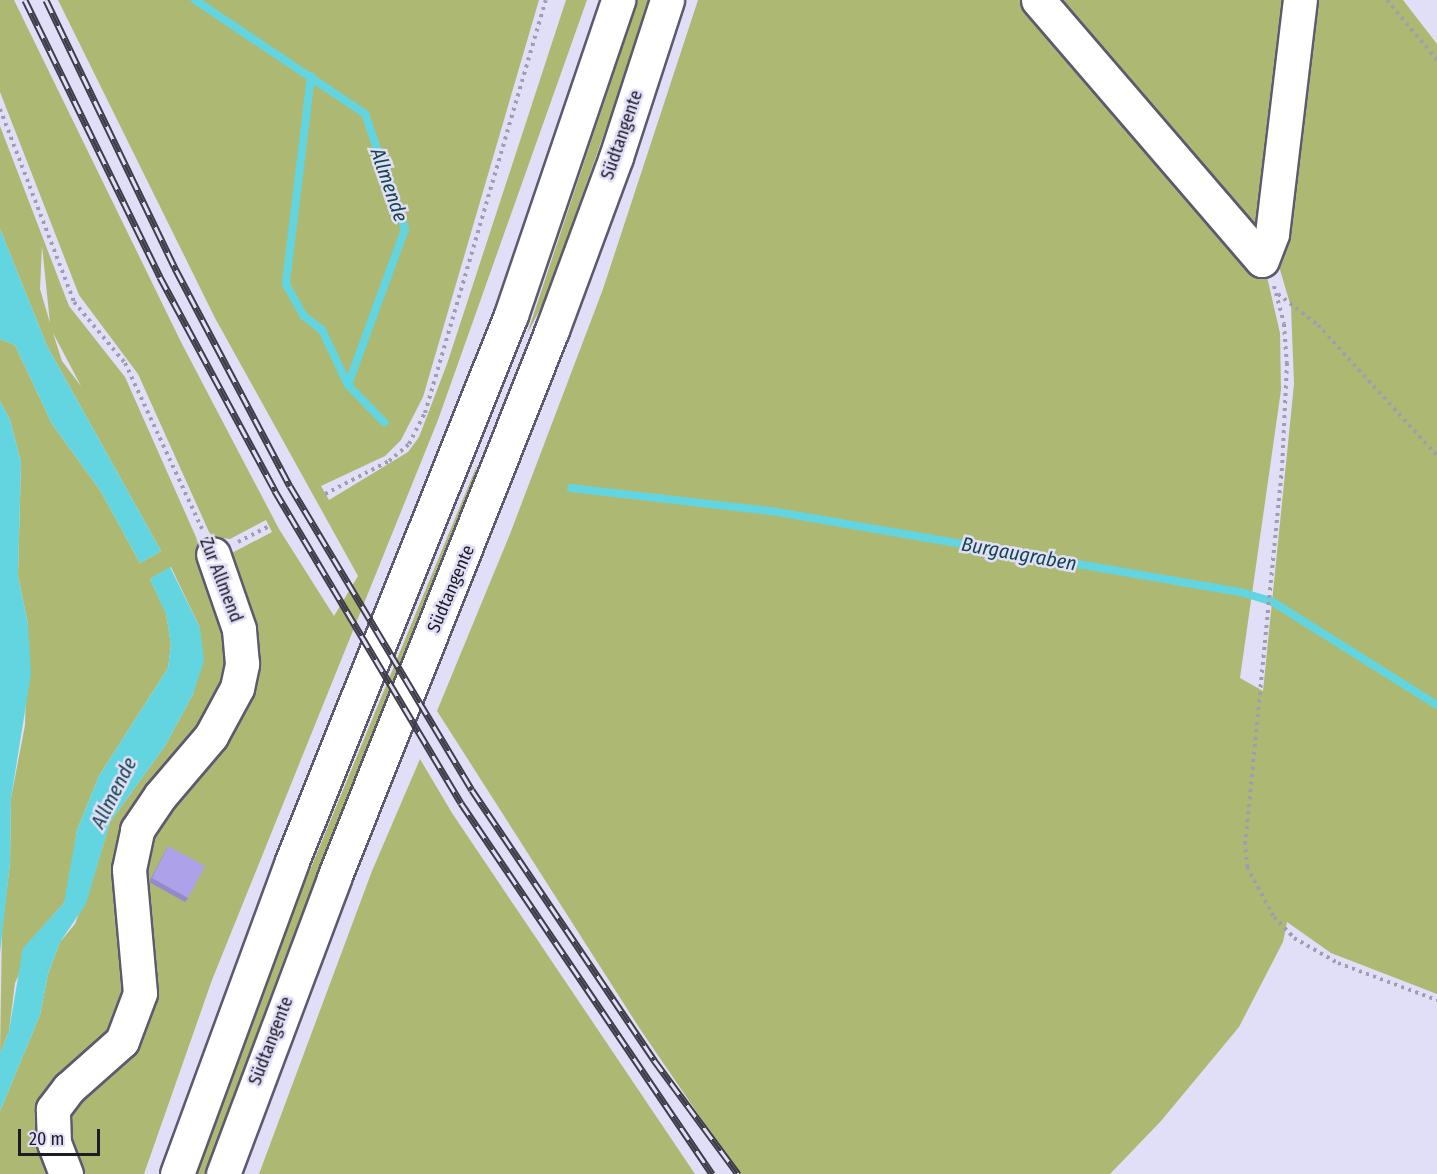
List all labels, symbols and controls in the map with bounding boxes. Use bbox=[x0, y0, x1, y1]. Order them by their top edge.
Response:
street label: Südtangente bbox=[597, 87, 647, 183]
water label: Allmende bbox=[365, 145, 413, 225]
water label: Burgaugraben bbox=[960, 532, 1078, 576]
street label: Zur Allmend bbox=[195, 535, 247, 625]
street label: Südtangente bbox=[423, 542, 479, 636]
water label: Allmende bbox=[86, 754, 142, 832]
street label: Südtangente bbox=[244, 994, 298, 1088]
scale bar bbox=[21, 1117, 104, 1155]
text: 20 m bbox=[29, 1128, 64, 1150]

